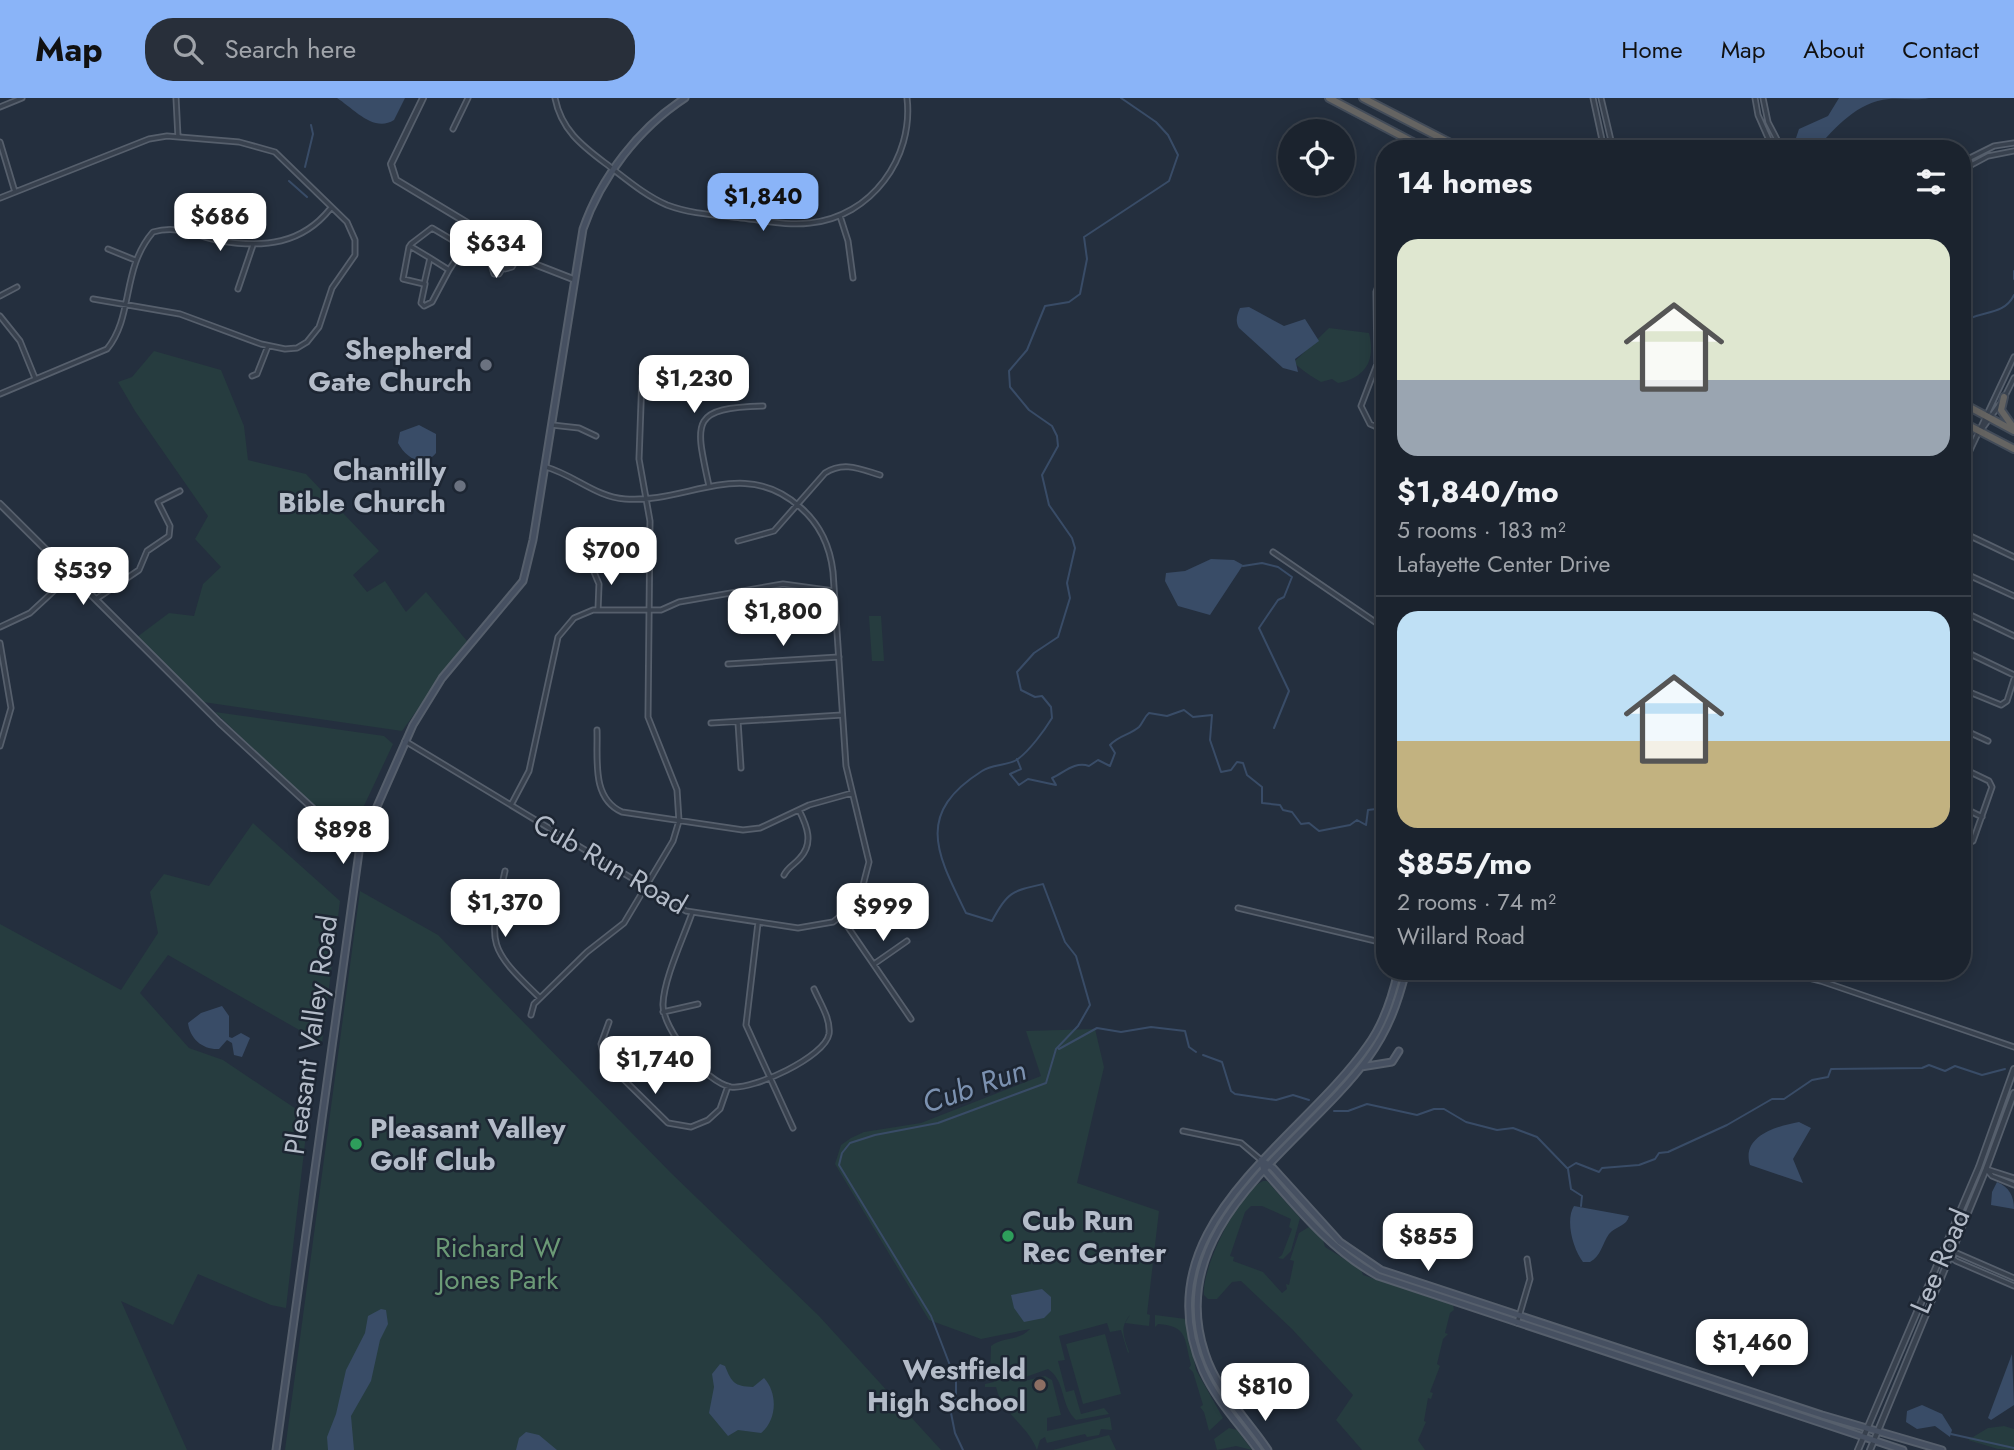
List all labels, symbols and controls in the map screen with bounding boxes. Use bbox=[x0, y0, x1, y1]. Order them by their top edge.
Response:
search box bbox=[145, 18, 635, 81]
text: Map bbox=[35, 26, 103, 73]
icon: search bbox=[169, 30, 207, 68]
text: Search here bbox=[225, 30, 356, 68]
text: Home bbox=[1621, 32, 1683, 67]
text: Map bbox=[1721, 32, 1765, 67]
text: About bbox=[1803, 32, 1864, 67]
text: Contact bbox=[1902, 32, 1979, 67]
map controls bbox=[1278, 119, 1355, 196]
button: locate bbox=[1278, 119, 1355, 196]
text: 14 homes bbox=[1397, 161, 1532, 204]
icon: filters bbox=[1912, 163, 1950, 201]
pin: $1,840 bbox=[706, 174, 820, 233]
text: $1,840 bbox=[723, 179, 803, 213]
pin: $686 bbox=[179, 194, 261, 253]
text: $686 bbox=[190, 199, 250, 233]
pin: $634 bbox=[455, 220, 537, 280]
text: $634 bbox=[466, 226, 526, 260]
icon: home bbox=[1611, 284, 1737, 410]
place label: Shepherd Gate Church bbox=[308, 329, 472, 402]
pin: $1,230 bbox=[637, 356, 751, 415]
marker: Shepherd Gate Church bbox=[478, 357, 494, 373]
text: $1,230 bbox=[655, 361, 733, 395]
place label: Chantilly Bible Church bbox=[278, 450, 446, 523]
text: $1,840/mo bbox=[1397, 470, 1559, 513]
marker: Chantilly Bible Church bbox=[452, 478, 468, 494]
text: 5 rooms · 183 m² bbox=[1397, 513, 1566, 547]
pin: $700 bbox=[570, 528, 652, 587]
text: $700 bbox=[582, 533, 640, 567]
pin: $539 bbox=[42, 547, 124, 607]
text: Lafayette Center Drive bbox=[1397, 547, 1610, 581]
text: $539 bbox=[54, 553, 112, 587]
pin: $1,800 bbox=[726, 588, 840, 648]
text: $1,800 bbox=[744, 594, 822, 628]
icon: home bbox=[1611, 656, 1737, 782]
street label: Cub Run Road bbox=[525, 803, 695, 925]
pin: $898 bbox=[302, 806, 384, 866]
text: $898 bbox=[314, 812, 372, 846]
text: $855/mo bbox=[1397, 842, 1532, 885]
pin: $1,370 bbox=[448, 880, 562, 939]
pin: $999 bbox=[842, 884, 924, 943]
text: $1,370 bbox=[467, 885, 543, 919]
text: 2 rooms · 74 m² bbox=[1397, 885, 1556, 919]
text: $999 bbox=[853, 889, 913, 923]
street label: Pleasant Valley Road bbox=[274, 913, 348, 1157]
text: Willard Road bbox=[1397, 919, 1525, 953]
pin: $1,740 bbox=[598, 1037, 712, 1096]
text: $1,740 bbox=[616, 1042, 694, 1076]
water label: Cub Run bbox=[916, 1048, 1032, 1124]
place label: Pleasant Valley Golf Club bbox=[370, 1108, 566, 1181]
marker: Pleasant Valley Golf Club bbox=[348, 1136, 364, 1152]
place label: Cub Run Rec Center bbox=[1022, 1200, 1167, 1273]
street label: Lee Road bbox=[1900, 1202, 1980, 1320]
pin: $855 bbox=[1387, 1214, 1469, 1273]
text: $855 bbox=[1399, 1219, 1457, 1253]
park label: Richard W Jones Park bbox=[434, 1227, 561, 1300]
marker: Cub Run Rec Center bbox=[1000, 1228, 1016, 1244]
pin: $1,460 bbox=[1695, 1320, 1809, 1379]
text: $1,460 bbox=[1712, 1325, 1792, 1359]
place label: Westfield High School bbox=[867, 1349, 1026, 1422]
pin: $810 bbox=[1224, 1364, 1306, 1423]
text: $810 bbox=[1237, 1369, 1293, 1403]
marker: Westfield High School bbox=[1032, 1377, 1048, 1393]

